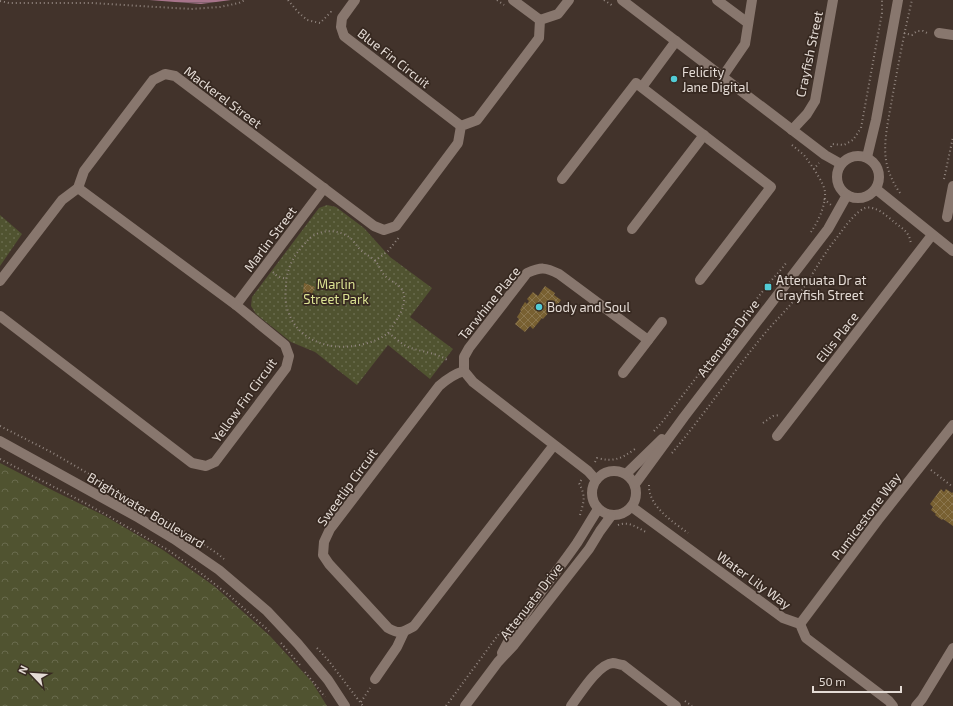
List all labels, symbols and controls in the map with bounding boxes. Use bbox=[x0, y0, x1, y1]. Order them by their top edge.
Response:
street label: Crayfish Street bbox=[792, 9, 826, 99]
street label: Blue Fin Circuit bbox=[355, 25, 433, 91]
street label: Mackerel Street bbox=[181, 63, 265, 131]
place label: Felicity Jane Digital bbox=[682, 64, 749, 95]
marker: Felicity Jane Digital bbox=[669, 74, 679, 84]
street label: Marlin Street bbox=[240, 203, 300, 275]
street label: Tarwhine Place bbox=[455, 263, 523, 343]
place label: Attenuata Dr at Crayfish Street bbox=[776, 272, 867, 303]
park label: Marlin Street Park bbox=[303, 276, 369, 307]
marker: Attenuata Dr at Crayfish Street bbox=[763, 282, 773, 292]
street label: Attenuata Drive bbox=[694, 296, 762, 380]
place label: Body and Soul bbox=[547, 299, 631, 315]
marker: Body and Soul bbox=[534, 302, 544, 312]
street label: Ellis Place bbox=[812, 309, 862, 365]
street label: Yellow Fin Circuit bbox=[208, 355, 280, 445]
street label: Sweetlip Circuit bbox=[313, 445, 381, 529]
street label: Brightwater Boulevard bbox=[84, 469, 208, 551]
street label: Pumicestone Way bbox=[828, 469, 904, 563]
street label: Water Lily Way bbox=[714, 548, 794, 612]
street label: Attenuata Drive bbox=[496, 560, 566, 642]
north arrow bbox=[12, 654, 52, 694]
text: N bbox=[15, 663, 30, 676]
scale bar bbox=[813, 668, 901, 694]
text: 50 m bbox=[819, 674, 846, 688]

